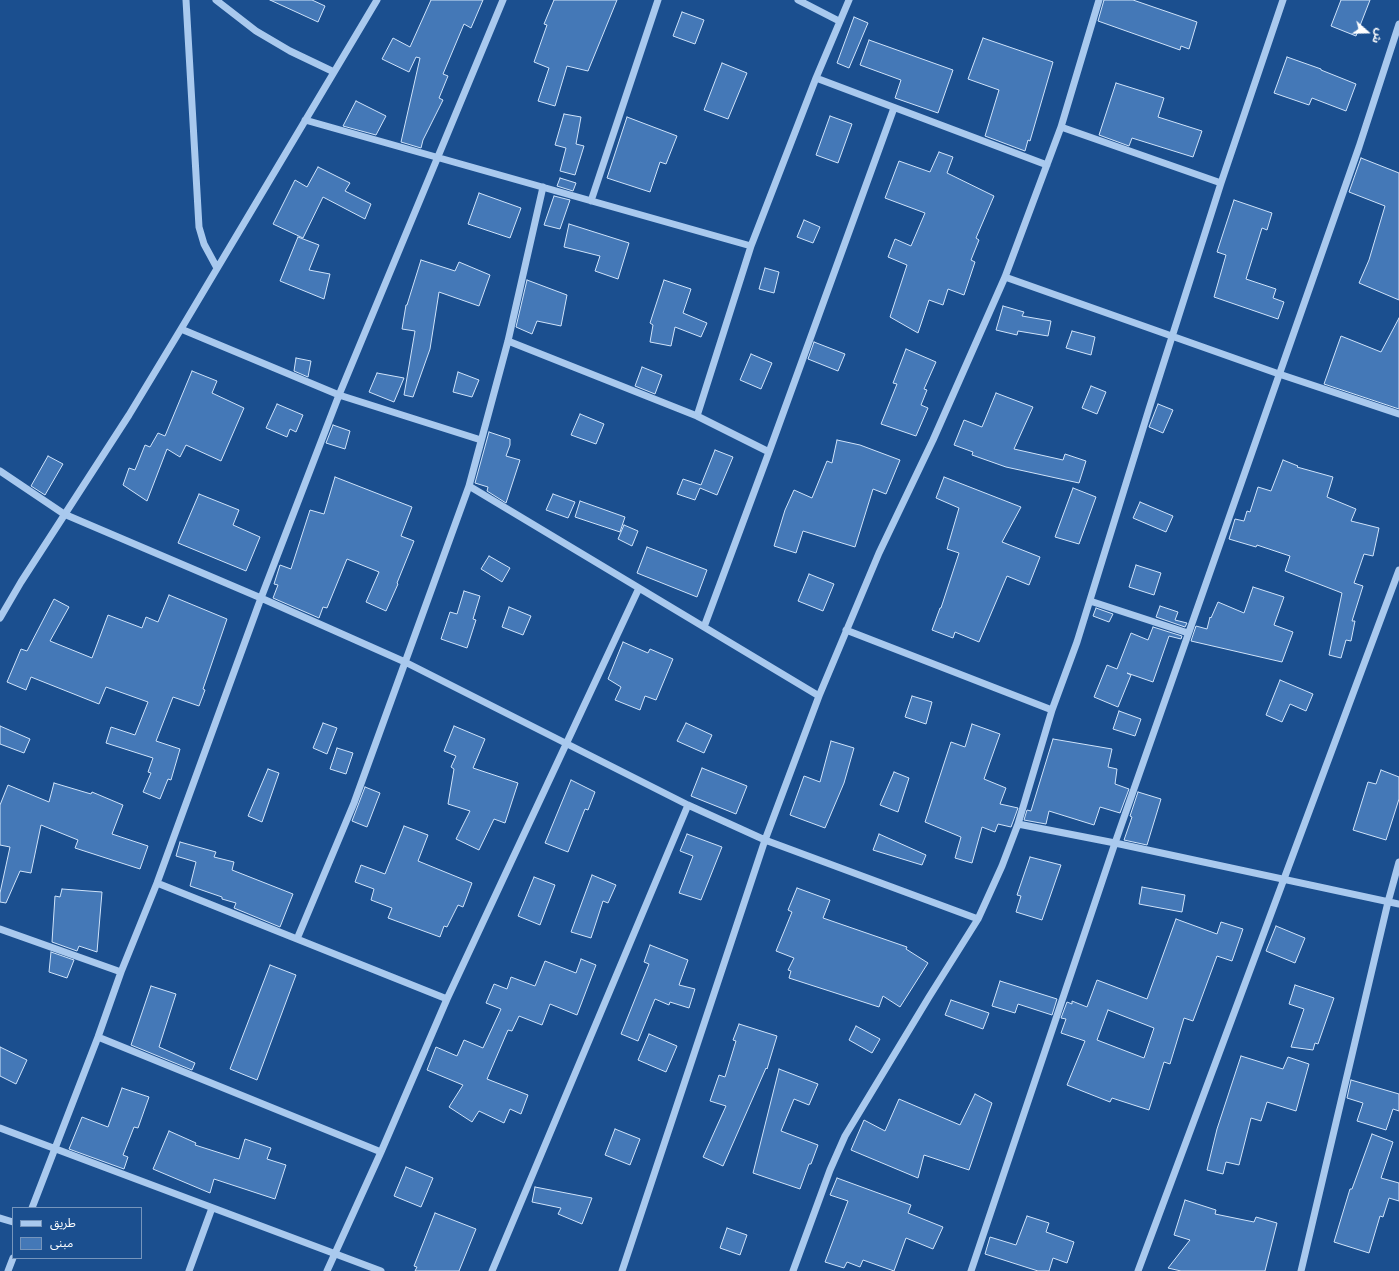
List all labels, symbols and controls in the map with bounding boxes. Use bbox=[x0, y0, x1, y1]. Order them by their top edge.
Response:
north arrow bbox=[1347, 12, 1387, 52]
text: ش bbox=[1370, 27, 1386, 45]
legend bbox=[12, 1207, 142, 1259]
text: طريق bbox=[50, 1216, 76, 1229]
text: مبنى bbox=[50, 1236, 73, 1249]

